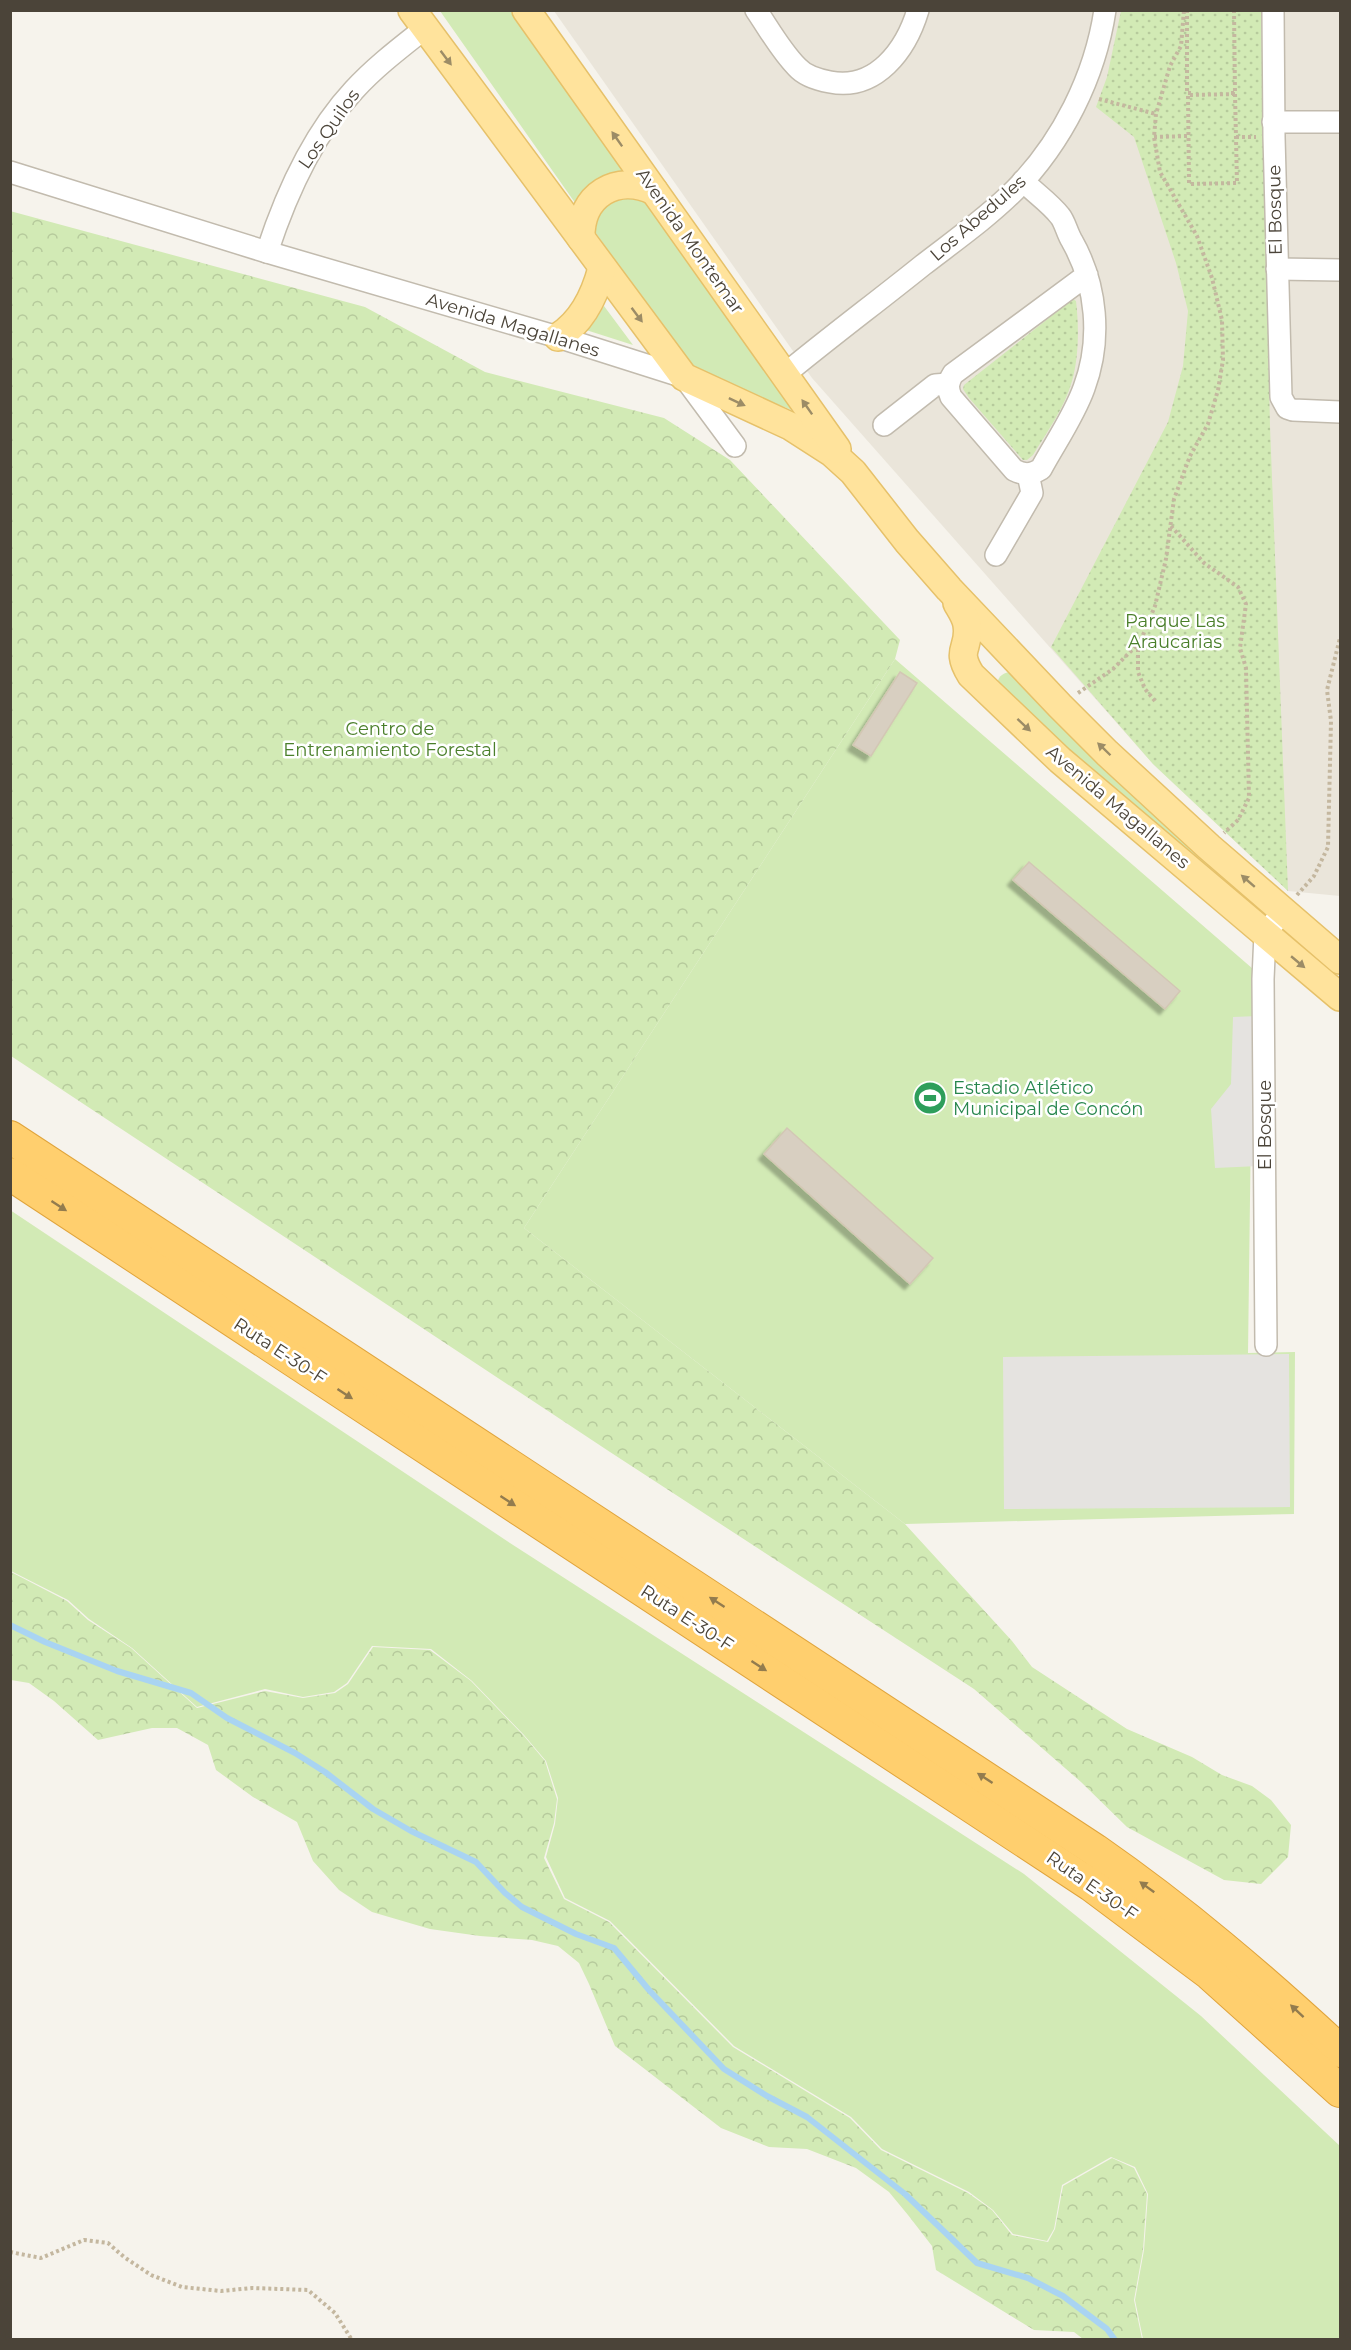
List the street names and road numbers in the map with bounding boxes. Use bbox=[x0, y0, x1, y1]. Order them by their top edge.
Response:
street label: Los Quilos bbox=[294, 85, 365, 173]
street label: Avenida Montemar bbox=[631, 164, 749, 318]
street label: El Bosque bbox=[1263, 164, 1287, 255]
street label: Los Abedules bbox=[925, 170, 1031, 266]
street label: Avenida Magallanes bbox=[424, 288, 603, 362]
street label: Avenida Magallanes bbox=[1042, 741, 1194, 873]
street label: El Bosque bbox=[1254, 1080, 1276, 1170]
street label: Ruta E-30-F bbox=[230, 1313, 330, 1389]
street label: Ruta E-30-F bbox=[637, 1580, 737, 1656]
street label: Ruta E-30-F bbox=[1042, 1847, 1142, 1925]

